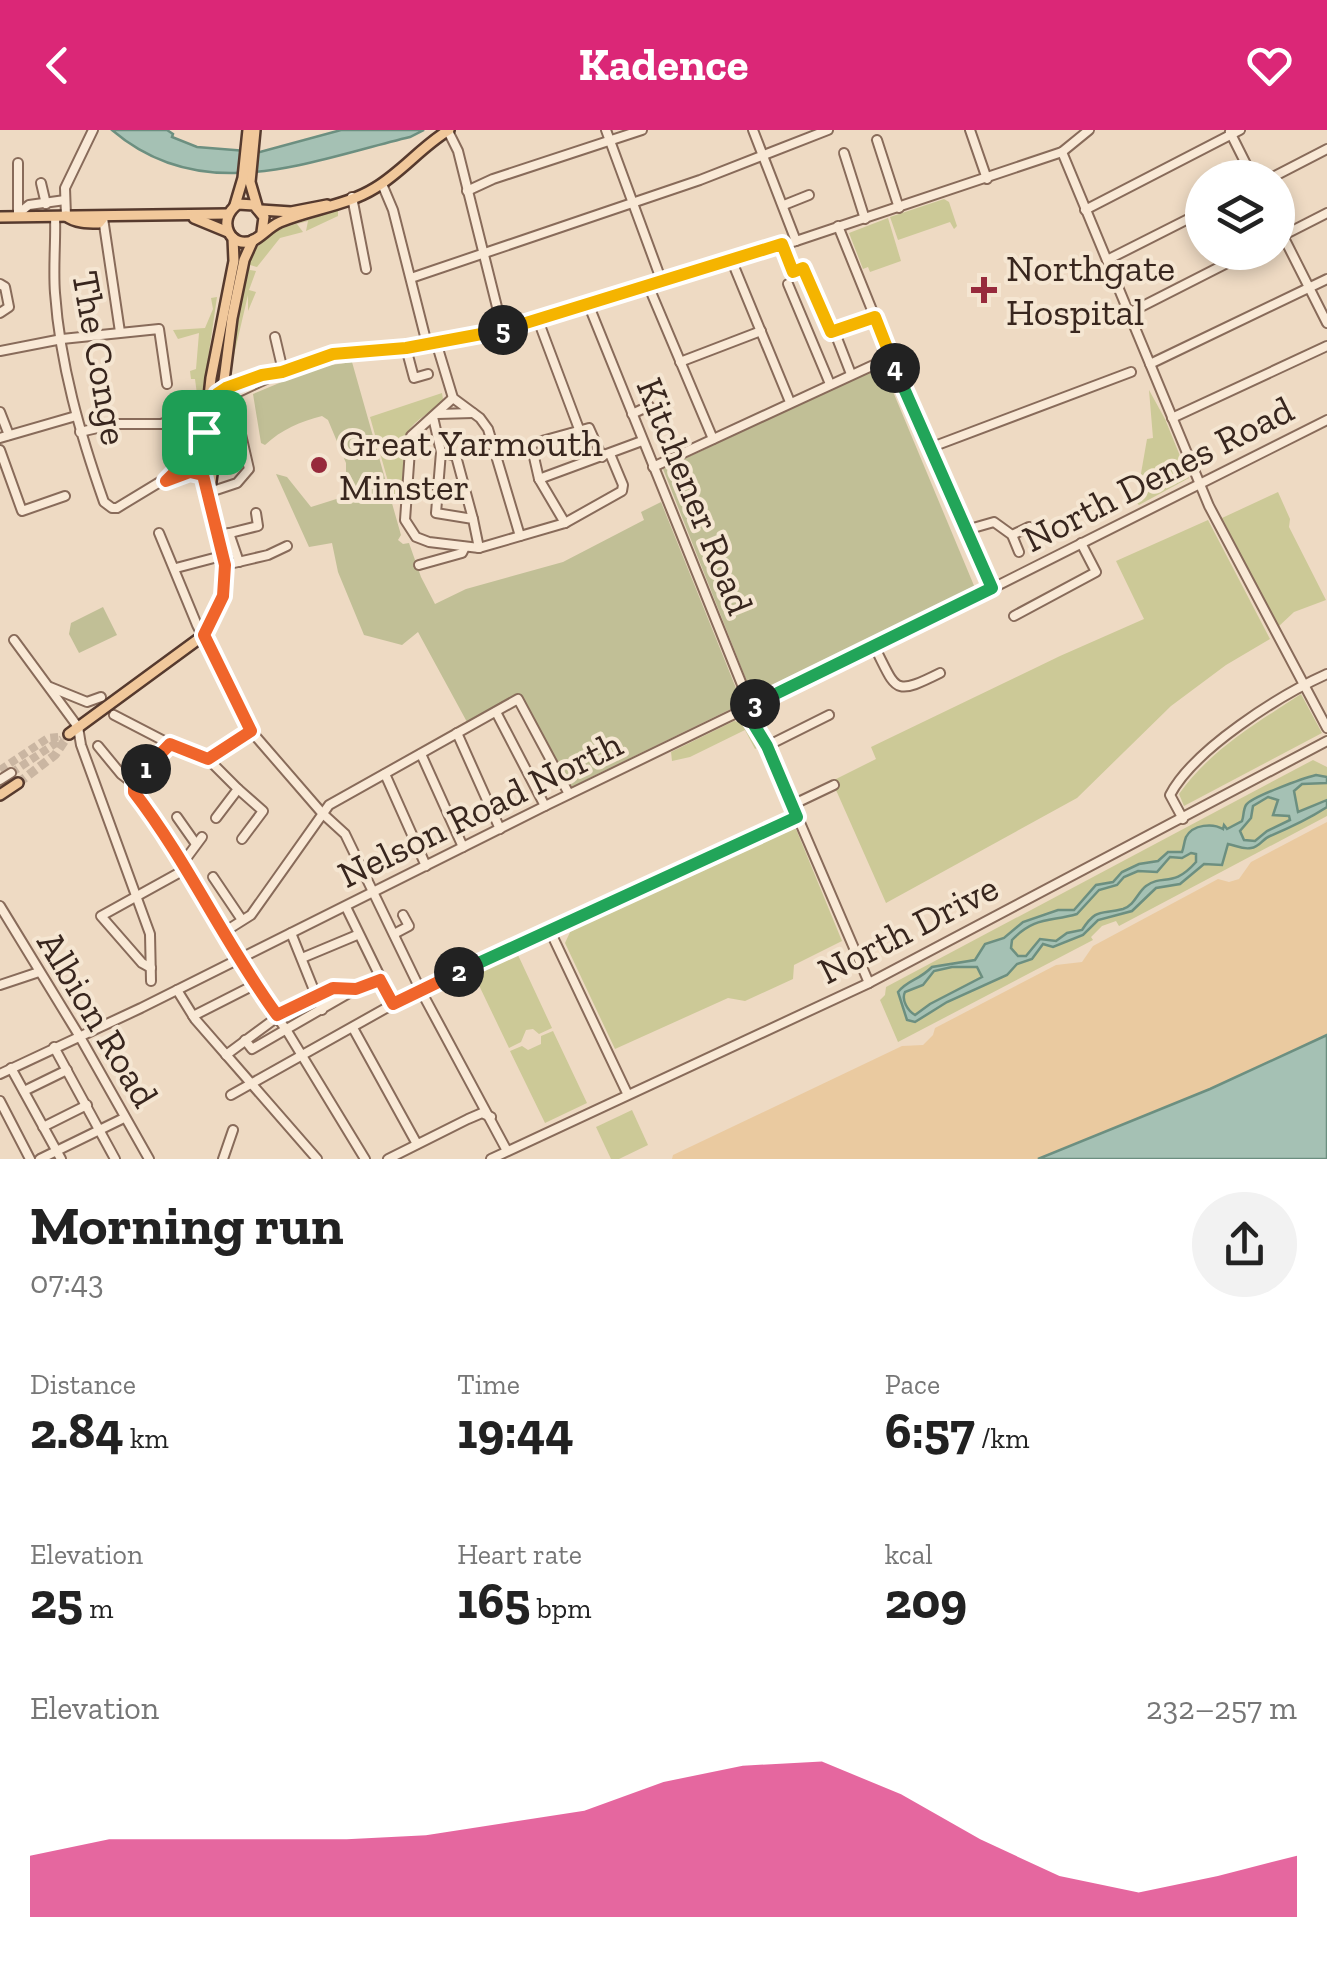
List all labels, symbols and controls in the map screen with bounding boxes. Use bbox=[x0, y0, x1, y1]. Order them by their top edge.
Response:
icon: back bbox=[30, 38, 85, 93]
text: Kadence bbox=[578, 38, 749, 92]
icon: heart bbox=[1242, 38, 1297, 93]
map controls bbox=[1185, 160, 1295, 270]
button: layers bbox=[1185, 160, 1295, 270]
place label: Northgate Hospital bbox=[1006, 245, 1175, 335]
street label: The Conge bbox=[62, 267, 138, 449]
marker: Northgate Hospital bbox=[971, 277, 997, 303]
pin: 5 bbox=[478, 305, 528, 355]
text: 5 bbox=[496, 313, 510, 346]
pin: 4 bbox=[870, 343, 920, 393]
text: 4 bbox=[887, 351, 903, 384]
street label: Kitchener Road bbox=[627, 371, 763, 621]
street label: North Denes Road bbox=[1015, 386, 1301, 562]
pin bbox=[162, 390, 247, 475]
icon: arrive bbox=[177, 405, 232, 460]
place label: Great Yarmouth Minster bbox=[339, 420, 603, 510]
marker: Great Yarmouth Minster bbox=[308, 454, 330, 476]
pin: 3 bbox=[730, 679, 780, 729]
text: 3 bbox=[748, 687, 762, 720]
street label: Nelson Road North bbox=[331, 720, 629, 898]
pin: 1 bbox=[121, 744, 171, 794]
text: 1 bbox=[140, 752, 152, 785]
street label: North Drive bbox=[810, 864, 1006, 994]
street label: Albion Road bbox=[27, 923, 169, 1116]
pin: 2 bbox=[434, 947, 484, 997]
text: 2 bbox=[451, 955, 467, 988]
text: Morning run bbox=[30, 1192, 344, 1258]
button: share bbox=[1192, 1192, 1297, 1297]
text: 07:43 bbox=[30, 1263, 104, 1301]
text: Distance bbox=[30, 1368, 136, 1401]
text: Time bbox=[457, 1368, 520, 1401]
text: Pace bbox=[885, 1368, 940, 1401]
text: 2.84 bbox=[30, 1401, 124, 1461]
text: 19:44 bbox=[457, 1401, 574, 1461]
text: 6:57 bbox=[885, 1401, 975, 1461]
text: km bbox=[124, 1422, 169, 1455]
text: /km bbox=[975, 1422, 1029, 1455]
text: Elevation bbox=[30, 1538, 143, 1571]
text: Heart rate bbox=[457, 1538, 582, 1571]
text: kcal bbox=[885, 1538, 933, 1571]
text: 25 bbox=[30, 1571, 83, 1631]
text: 165 bbox=[457, 1571, 530, 1631]
text: 209 bbox=[885, 1571, 967, 1631]
text: m bbox=[83, 1592, 113, 1625]
text: bpm bbox=[530, 1592, 591, 1625]
text: Elevation bbox=[30, 1689, 159, 1727]
text: 232–257 m bbox=[1146, 1689, 1297, 1727]

